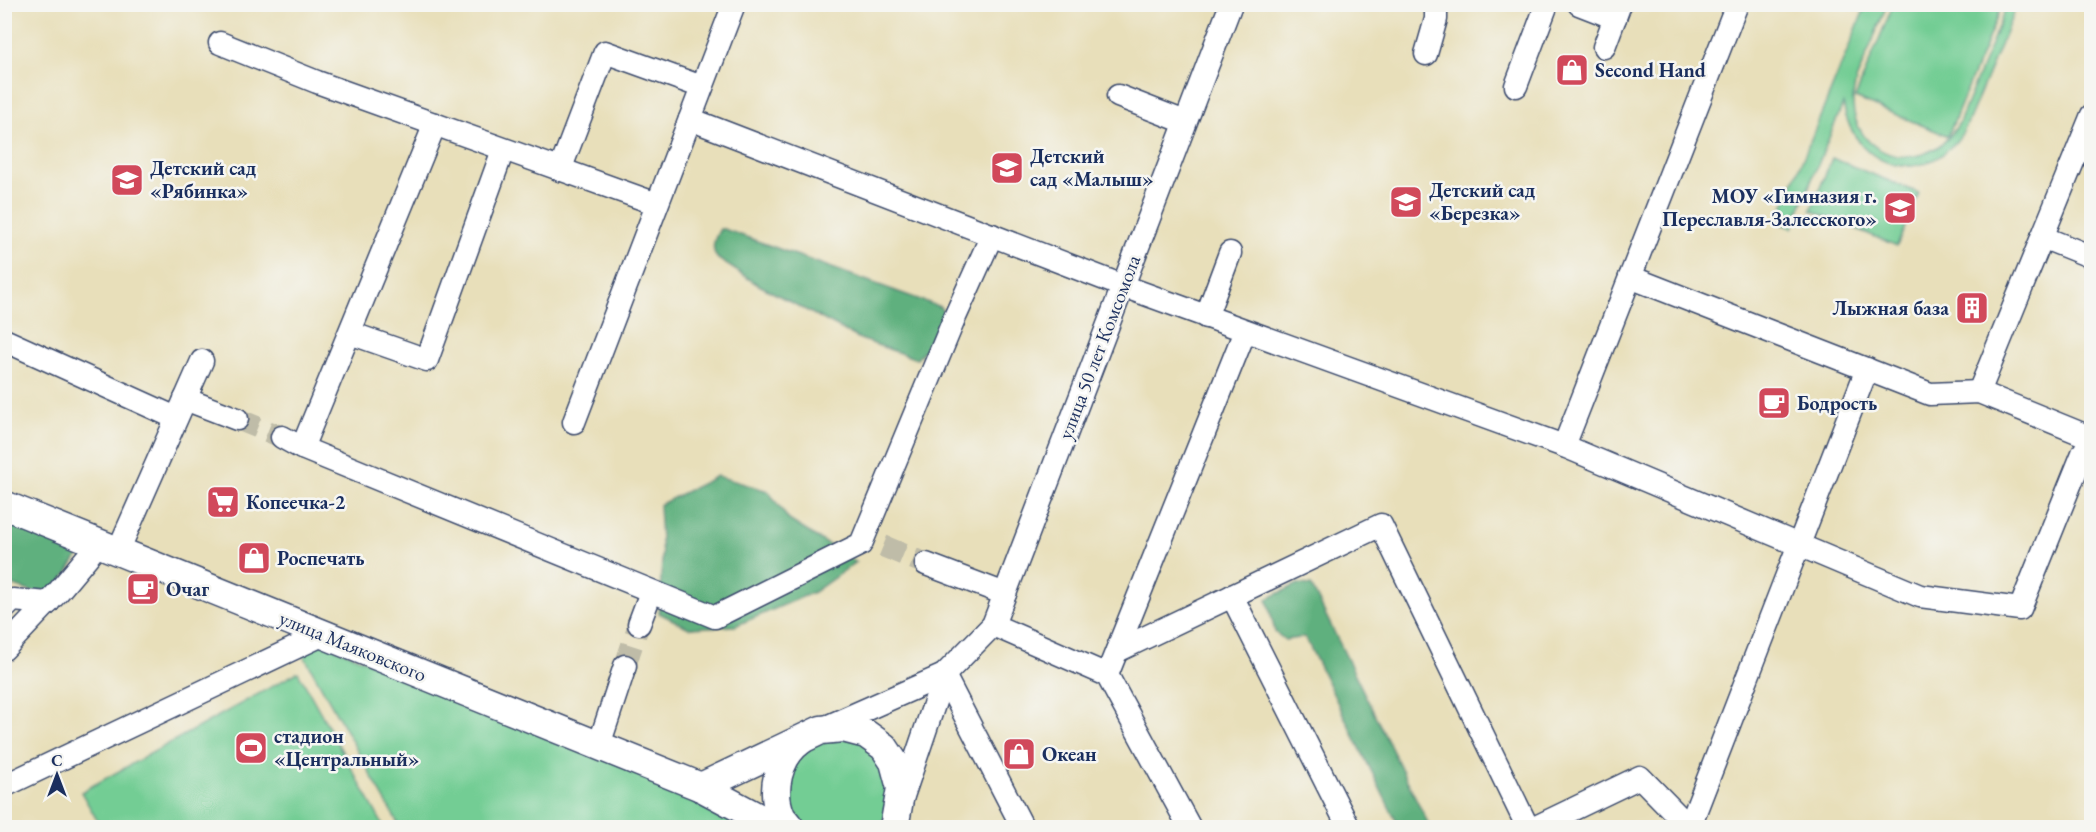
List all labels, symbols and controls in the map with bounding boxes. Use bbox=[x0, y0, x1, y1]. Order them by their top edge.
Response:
shop icon: Second Hand bbox=[1554, 52, 1590, 88]
place label: Second Hand bbox=[1595, 57, 1706, 83]
place label: Детский сад «Малыш» bbox=[1030, 143, 1154, 192]
school or university icon: Детский сад «Малыш» bbox=[989, 150, 1025, 186]
place label: Детский сад «Рябинка» bbox=[150, 155, 257, 204]
school or university icon: Детский сад «Рябинка» bbox=[109, 162, 145, 198]
place label: Детский сад «Березка» bbox=[1429, 177, 1536, 226]
place label: МОУ «Гимназия г. Переславля-Залесского» bbox=[1662, 183, 1877, 232]
school or university icon: Детский сад «Березка» bbox=[1388, 184, 1424, 220]
school or university icon: МОУ «Гимназия г. Переславля-Залесского» bbox=[1882, 190, 1918, 226]
street label: улица 50 лет Комсомола bbox=[1052, 251, 1146, 443]
building icon: Лыжная база bbox=[1954, 290, 1990, 326]
place label: Лыжная база bbox=[1832, 295, 1949, 321]
cafe icon: Бодрость bbox=[1756, 385, 1792, 421]
place label: Бодрость bbox=[1797, 390, 1877, 416]
supermarket icon: Копеечка-2 bbox=[205, 484, 241, 520]
place label: Копеечка-2 bbox=[246, 489, 346, 515]
shop icon: Роспечать bbox=[236, 540, 272, 576]
place label: Роспечать bbox=[277, 545, 365, 571]
cafe icon: Очаг bbox=[125, 571, 161, 607]
place label: Очаг bbox=[166, 576, 209, 602]
street label: улица Маяковского bbox=[275, 605, 431, 687]
place label: стадион «Центральный» bbox=[274, 723, 419, 772]
sports icon: стадион «Центральный» bbox=[233, 730, 269, 766]
shop icon: Океан bbox=[1001, 736, 1037, 772]
place label: Океан bbox=[1042, 741, 1097, 767]
north arrow bbox=[27, 745, 87, 805]
text: С bbox=[51, 750, 63, 771]

